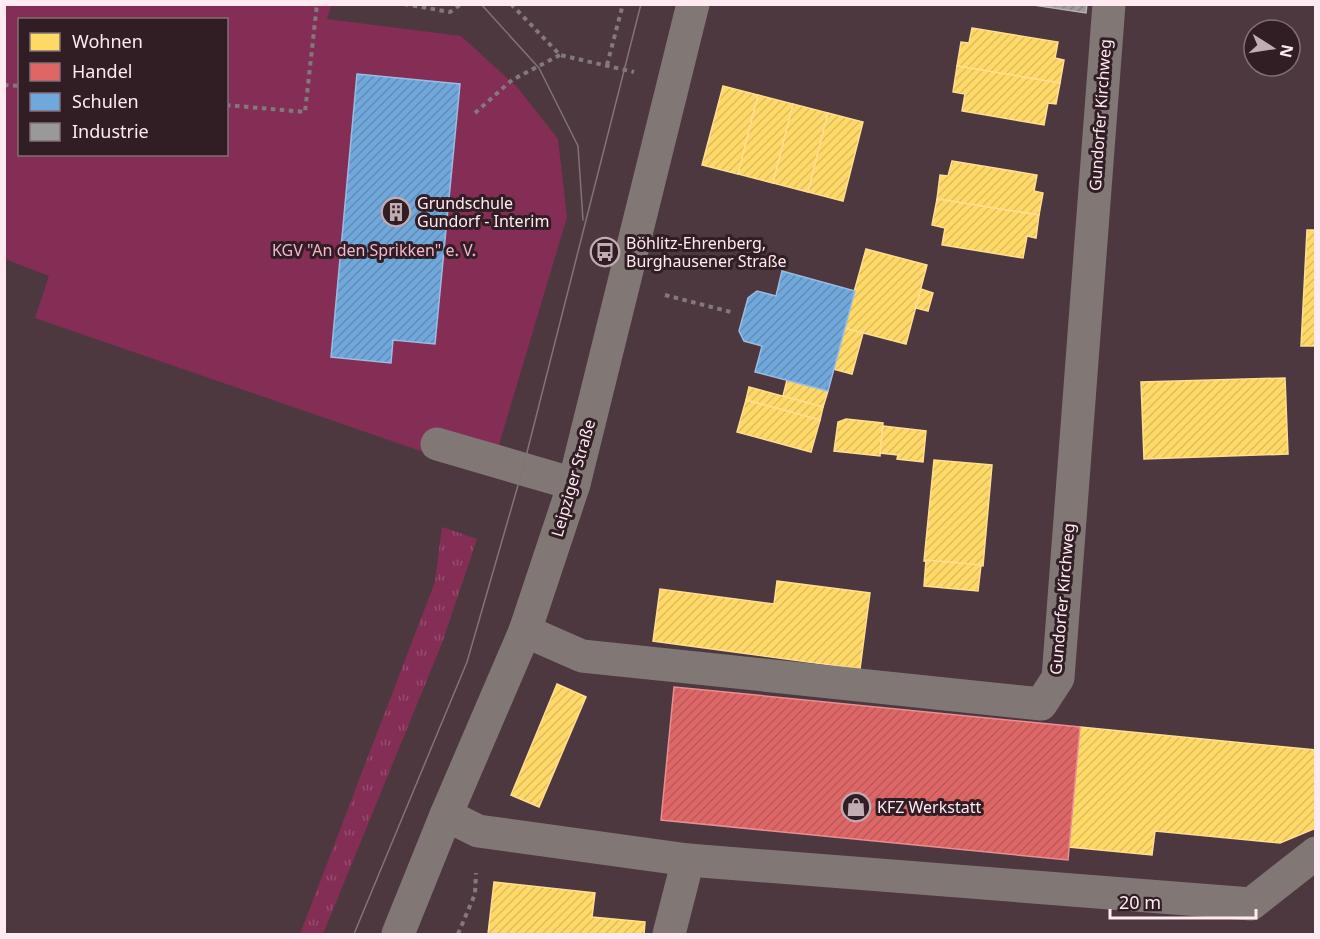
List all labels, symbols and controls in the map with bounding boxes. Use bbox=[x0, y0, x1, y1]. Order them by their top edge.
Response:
legend bbox=[18, 18, 228, 156]
north arrow bbox=[1242, 18, 1302, 78]
text: Wohnen bbox=[72, 29, 143, 53]
street label: Gundorfer Kirchweg bbox=[1084, 38, 1116, 192]
text: N bbox=[1275, 42, 1299, 60]
text: Handel bbox=[72, 59, 132, 83]
text: Schulen bbox=[72, 89, 139, 113]
text: Industrie bbox=[72, 119, 149, 143]
place label: Grundschule Gundorf - Interim bbox=[417, 192, 549, 232]
building icon: Grundschule Gundorf - Interim bbox=[380, 196, 412, 228]
place label: Böhlitz-Ehrenberg, Burghausener Straße bbox=[626, 232, 787, 272]
bus stop icon: Böhlitz-Ehrenberg, Burghausener Straße bbox=[589, 236, 621, 268]
park label: KGV "An den Sprikken" e. V. bbox=[272, 239, 476, 261]
street label: Leipziger Straße bbox=[546, 417, 600, 539]
street label: Gundorfer Kirchweg bbox=[1044, 522, 1080, 676]
shop icon: KFZ Werkstatt bbox=[840, 791, 872, 823]
place label: KFZ Werkstatt bbox=[877, 796, 981, 818]
scale bar bbox=[1110, 882, 1256, 920]
text: 20 m bbox=[1119, 890, 1161, 914]

